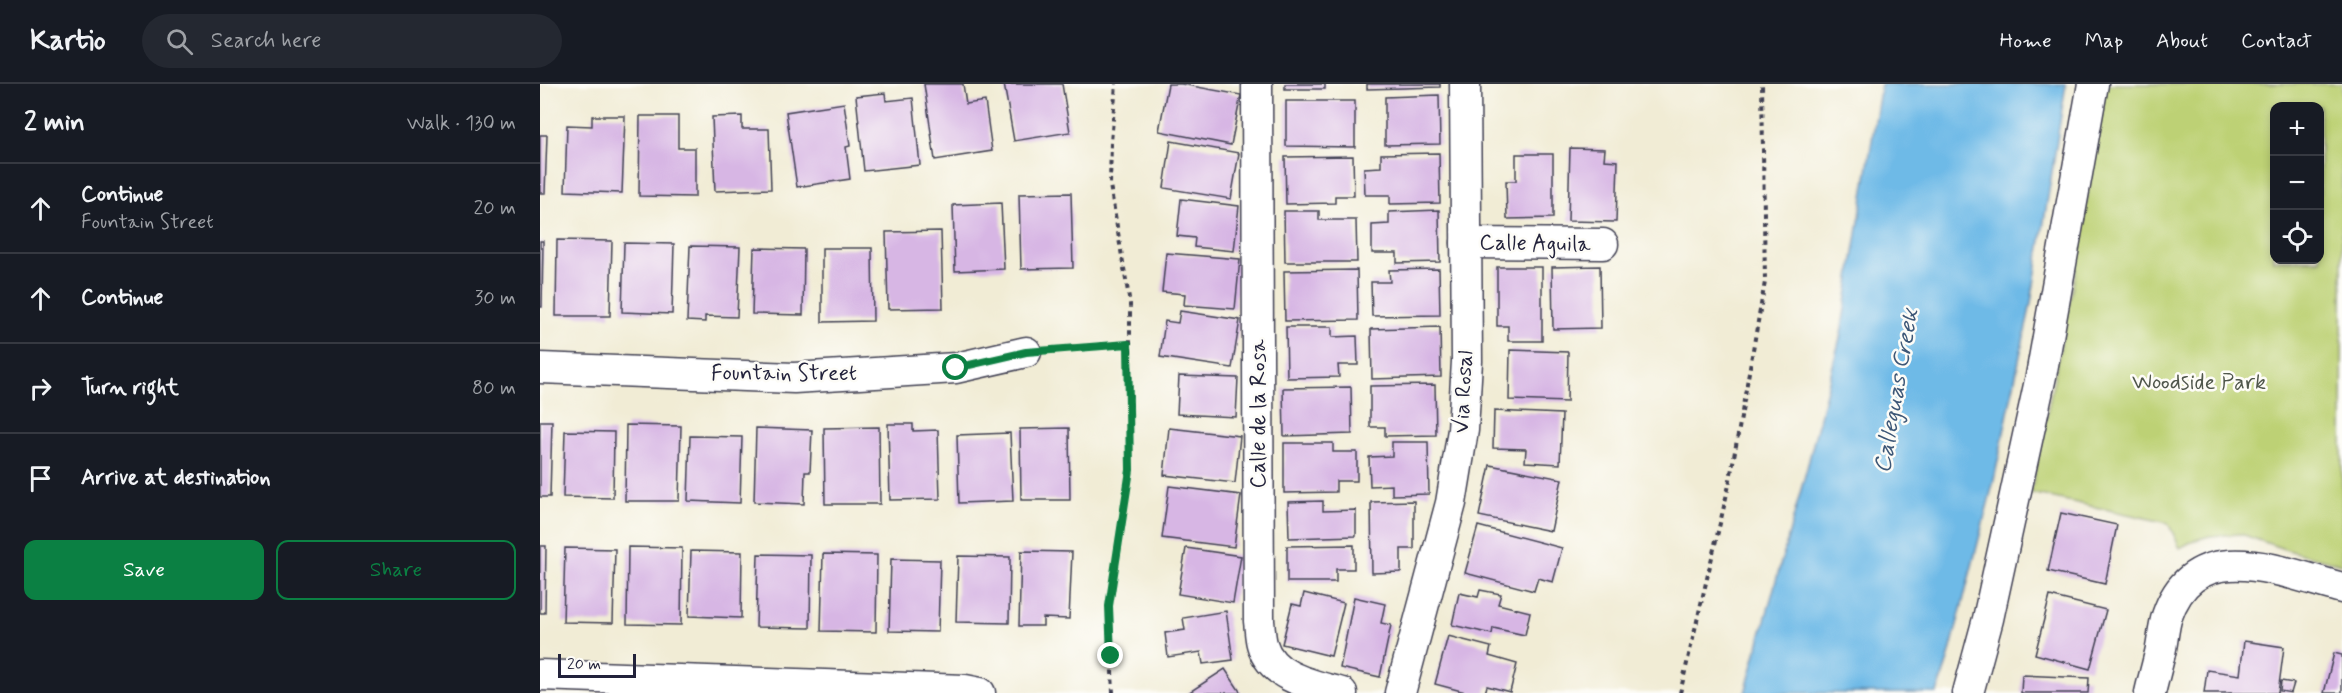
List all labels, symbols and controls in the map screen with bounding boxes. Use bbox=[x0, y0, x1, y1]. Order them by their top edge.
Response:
search box bbox=[142, 14, 562, 68]
text: Kartio bbox=[30, 23, 106, 60]
icon: search bbox=[163, 25, 196, 58]
text: Search here bbox=[211, 27, 322, 55]
text: Home bbox=[2000, 27, 2052, 55]
text: Map bbox=[2085, 27, 2123, 55]
text: About bbox=[2156, 27, 2208, 55]
text: Contact bbox=[2241, 27, 2312, 55]
map controls bbox=[2270, 102, 2324, 264]
button: + bbox=[2270, 102, 2324, 156]
text: 2 min bbox=[24, 106, 85, 140]
text: Walk · 130 m bbox=[407, 110, 516, 137]
button: − bbox=[2270, 156, 2324, 210]
text: Continue bbox=[81, 181, 163, 209]
icon: ahead bbox=[24, 192, 57, 225]
text: 20 m bbox=[473, 195, 516, 222]
text: Fountain Street bbox=[81, 209, 214, 236]
button: locate bbox=[2270, 210, 2324, 264]
street label: Calle Aguila bbox=[1479, 229, 1592, 260]
icon: ahead bbox=[24, 282, 57, 315]
text: Continue bbox=[81, 284, 163, 312]
text: 30 m bbox=[474, 285, 516, 312]
water label: Calleguas Creek bbox=[1867, 305, 1927, 476]
street label: Calle de la Rosa bbox=[1245, 339, 1273, 489]
street label: Via Rosal bbox=[1448, 350, 1480, 434]
route start bbox=[942, 354, 968, 380]
street label: Fountain Street bbox=[711, 360, 857, 388]
park label: Woodside Park bbox=[2132, 369, 2266, 397]
icon: right bbox=[24, 372, 57, 405]
text: Turn right bbox=[81, 374, 179, 402]
text: 80 m bbox=[472, 375, 516, 402]
icon: arrive bbox=[24, 462, 57, 495]
text: Arrive at destination bbox=[81, 464, 271, 492]
button: Save bbox=[24, 540, 264, 600]
button: Share bbox=[276, 540, 516, 600]
route end bbox=[1097, 642, 1123, 668]
scale bar bbox=[558, 651, 636, 678]
text: 20 m bbox=[567, 654, 601, 675]

